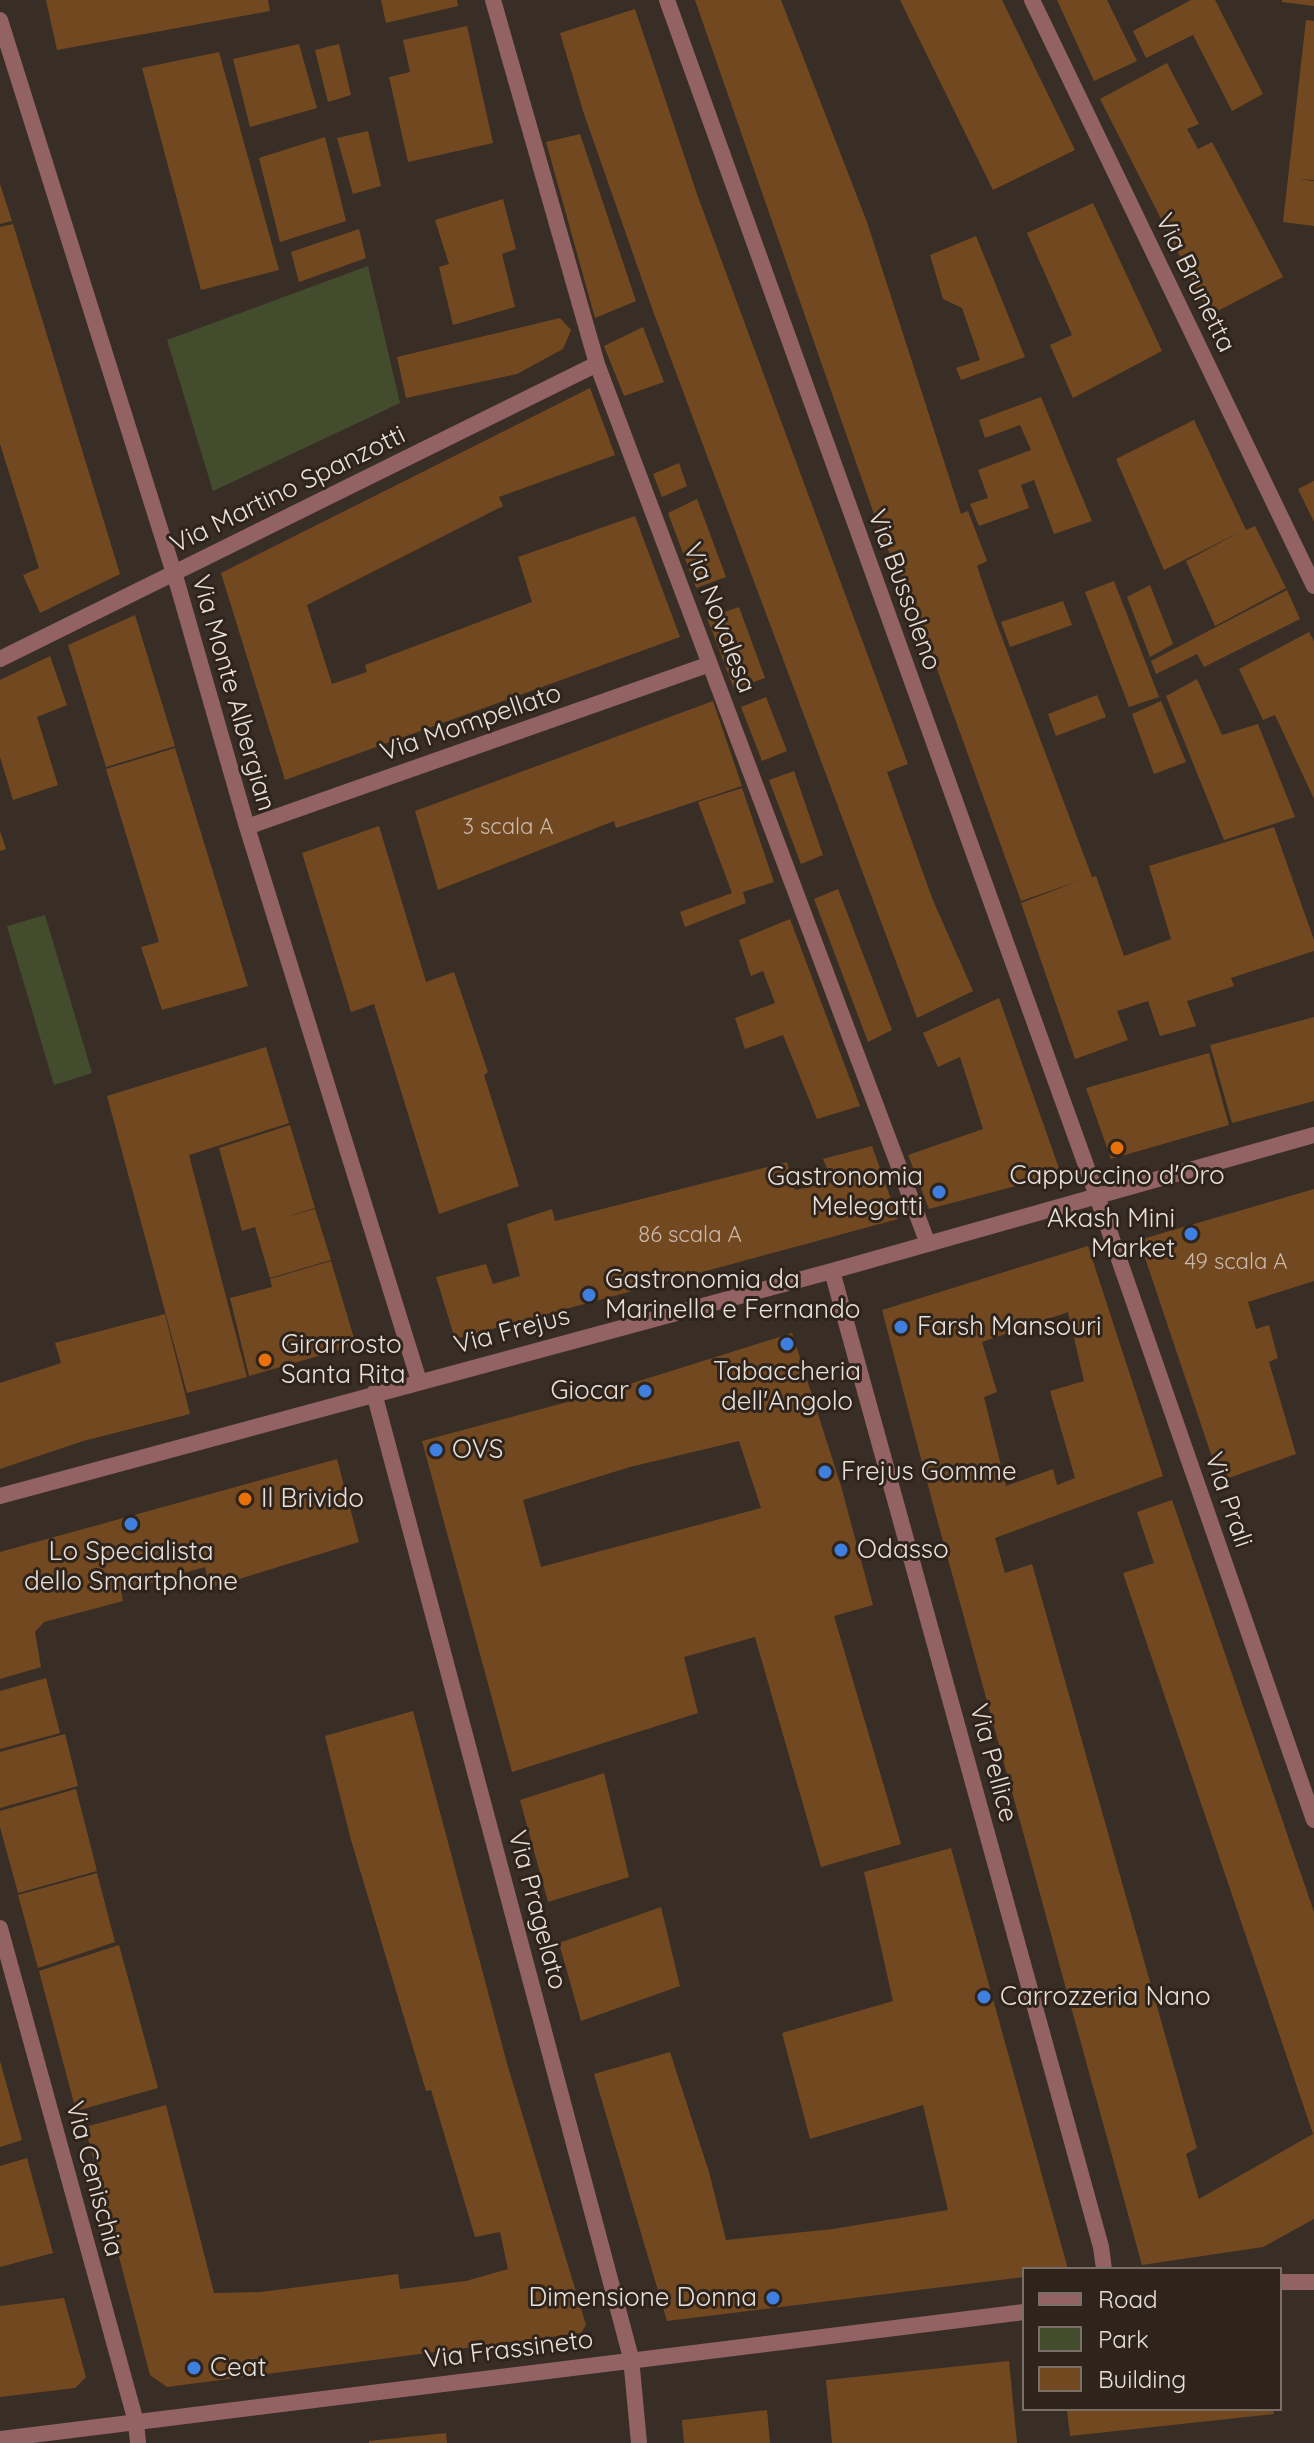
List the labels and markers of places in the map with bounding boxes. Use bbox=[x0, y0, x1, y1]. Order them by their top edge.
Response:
marker: Cappuccino d'Oro bbox=[1108, 1139, 1126, 1157]
place label: Cappuccino d'Oro bbox=[1009, 1160, 1225, 1192]
place label: Gastronomia Melegatti bbox=[767, 1161, 923, 1222]
marker: Gastronomia Melegatti bbox=[930, 1183, 948, 1201]
place label: Akash Mini Market bbox=[1047, 1203, 1175, 1264]
marker: Akash Mini Market bbox=[1182, 1225, 1200, 1243]
place label: Gastronomia da Marinella e Fernando bbox=[605, 1264, 860, 1326]
marker: Gastronomia da Marinella e Fernando bbox=[580, 1286, 598, 1304]
place label: Farsh Mansouri bbox=[917, 1311, 1102, 1343]
marker: Farsh Mansouri bbox=[892, 1318, 910, 1336]
place label: Girarrosto Santa Rita bbox=[281, 1329, 406, 1390]
marker: Tabaccheria dell'Angolo bbox=[778, 1335, 796, 1353]
marker: Girarrosto Santa Rita bbox=[256, 1351, 274, 1369]
place label: Tabaccheria dell'Angolo bbox=[713, 1356, 861, 1418]
place label: Giocar bbox=[550, 1375, 629, 1407]
marker: Giocar bbox=[636, 1382, 654, 1400]
place label: OVS bbox=[452, 1434, 503, 1466]
marker: OVS bbox=[427, 1441, 445, 1459]
place label: Frejus Gomme bbox=[841, 1456, 1017, 1488]
marker: Frejus Gomme bbox=[816, 1463, 834, 1481]
place label: Il Brivido bbox=[261, 1483, 364, 1515]
marker: Il Brivido bbox=[236, 1490, 254, 1508]
marker: Lo Specialista dello Smartphone bbox=[122, 1515, 140, 1533]
place label: Odasso bbox=[857, 1534, 949, 1566]
place label: Lo Specialista dello Smartphone bbox=[24, 1536, 238, 1598]
marker: Odasso bbox=[832, 1541, 850, 1559]
place label: Carrozzeria Nano bbox=[1000, 1981, 1211, 2013]
marker: Carrozzeria Nano bbox=[975, 1988, 993, 2006]
place label: Dimensione Donna bbox=[529, 2282, 757, 2314]
marker: Dimensione Donna bbox=[764, 2289, 782, 2307]
place label: Ceat bbox=[210, 2352, 266, 2384]
marker: Ceat bbox=[185, 2359, 203, 2377]

